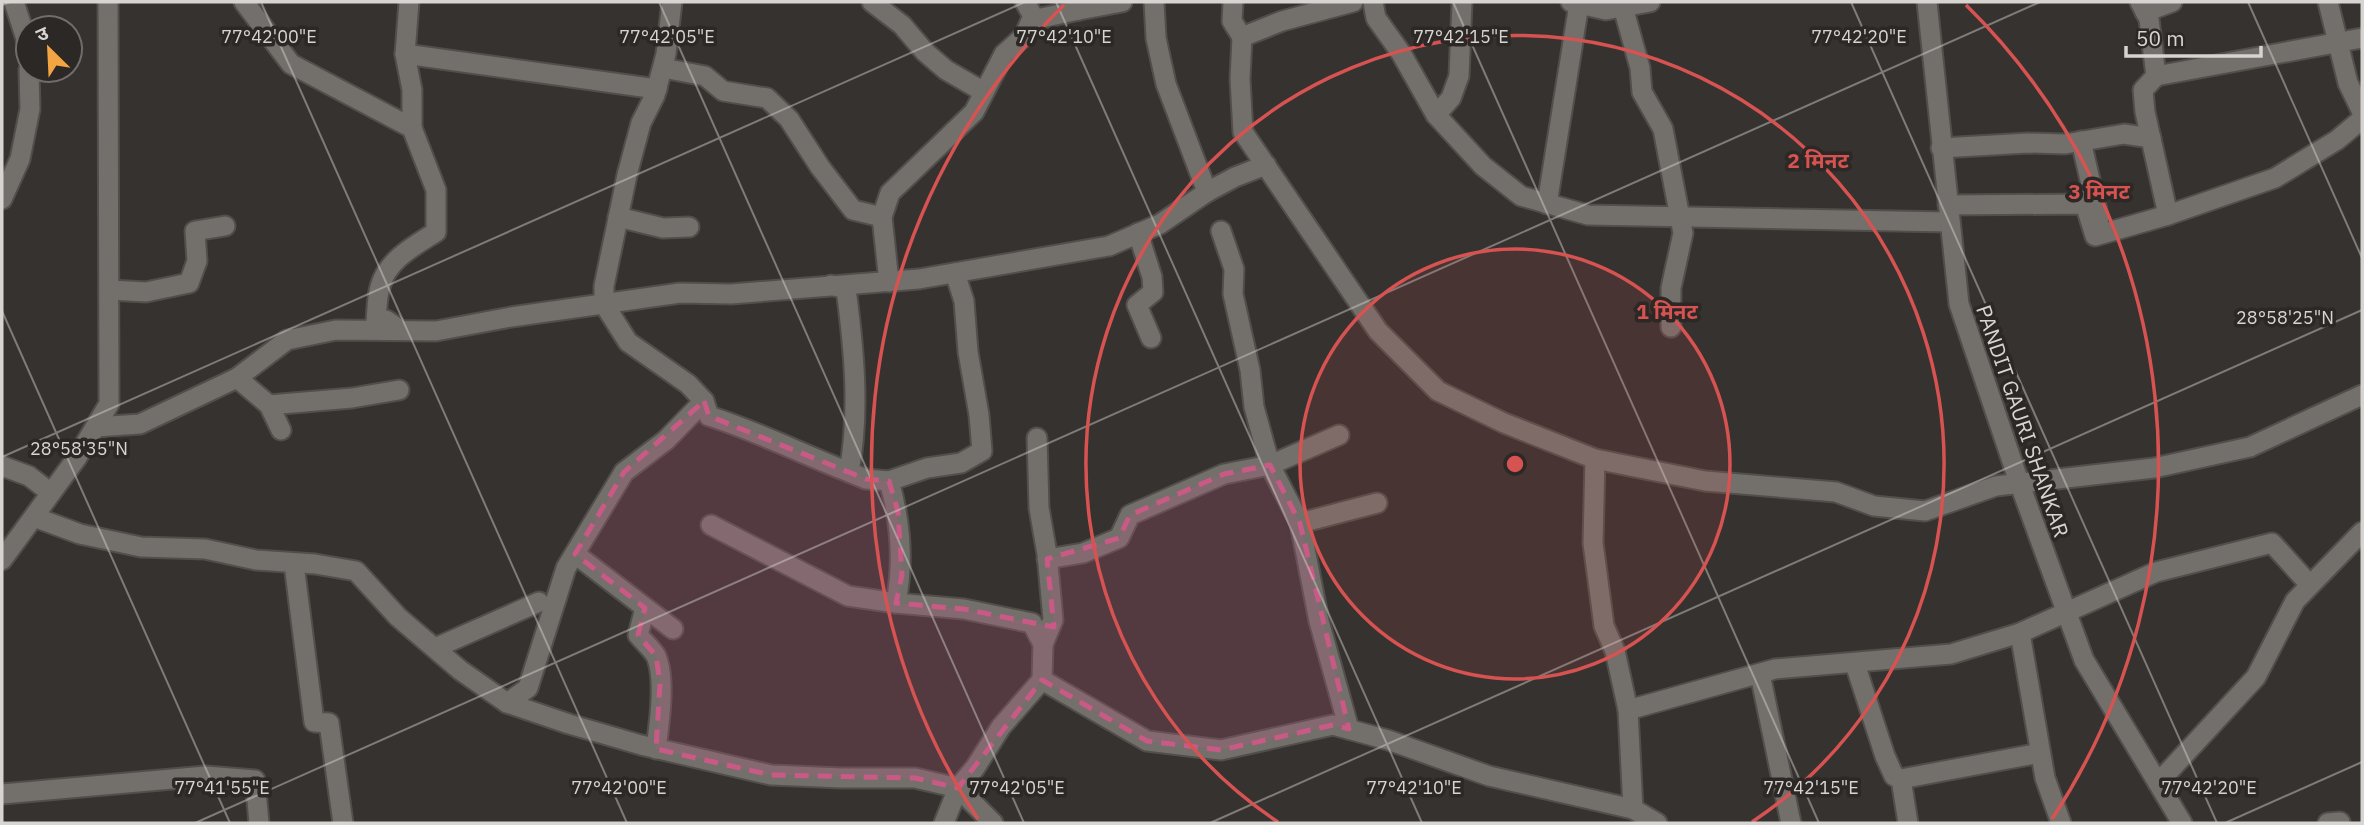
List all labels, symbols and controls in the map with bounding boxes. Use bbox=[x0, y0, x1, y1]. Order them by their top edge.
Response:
north arrow bbox=[14, 14, 84, 84]
scale bar bbox=[2126, 14, 2261, 58]
text: उ bbox=[32, 20, 53, 47]
text: 50 m bbox=[2136, 24, 2185, 52]
text: 77°42'00"E bbox=[221, 25, 317, 48]
text: 77°42'05"E bbox=[619, 25, 715, 48]
text: 77°42'10"E bbox=[1016, 25, 1112, 48]
text: 77°42'15"E bbox=[1413, 25, 1509, 48]
text: 77°42'20"E bbox=[1811, 25, 1907, 48]
text: 2 मिनट bbox=[1787, 146, 1850, 174]
text: 3 मिनट bbox=[2068, 177, 2131, 205]
text: 1 मिनट bbox=[1636, 297, 1699, 325]
street label: PANDIT GAURI SHANKAR bbox=[1970, 301, 2076, 541]
text: 28°58'25"N bbox=[2236, 306, 2334, 329]
text: 28°58'35"N bbox=[30, 437, 128, 460]
centre of rings bbox=[1503, 452, 1527, 476]
text: 77°41'55"E bbox=[174, 776, 270, 799]
text: 77°42'00"E bbox=[571, 776, 667, 799]
text: 77°42'05"E bbox=[969, 776, 1065, 799]
text: 77°42'10"E bbox=[1366, 776, 1462, 799]
text: 77°42'15"E bbox=[1763, 776, 1859, 799]
text: 77°42'20"E bbox=[2161, 776, 2257, 799]

